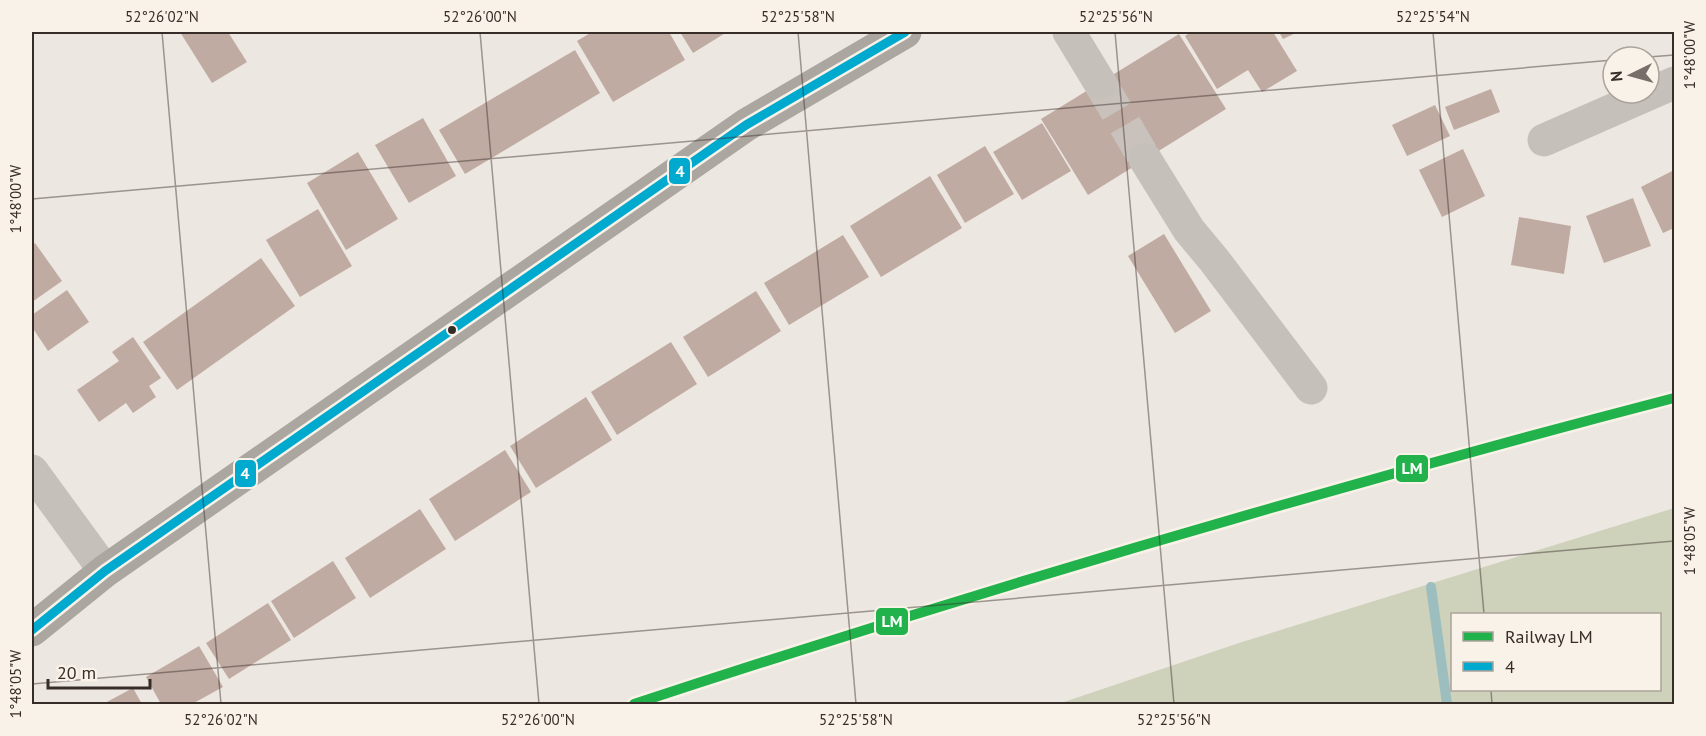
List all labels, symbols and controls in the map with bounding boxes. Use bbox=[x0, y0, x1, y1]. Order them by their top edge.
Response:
text: 52°26'02"N bbox=[125, 7, 199, 26]
text: 52°26'00"N bbox=[443, 7, 517, 26]
text: 52°25'58"N bbox=[761, 7, 835, 26]
text: 52°25'56"N bbox=[1079, 7, 1153, 26]
text: 52°25'54"N bbox=[1396, 7, 1470, 26]
text: 1°48'00"W bbox=[1680, 20, 1699, 89]
north arrow bbox=[1601, 45, 1661, 105]
text: N bbox=[1606, 70, 1626, 82]
line badge: 4 bbox=[668, 157, 691, 185]
text: 4 bbox=[675, 161, 685, 181]
text: 1°48'00"W bbox=[6, 164, 25, 233]
unlabelled marker bbox=[446, 324, 458, 336]
line badge: LM bbox=[1395, 454, 1429, 483]
text: LM bbox=[1401, 458, 1423, 478]
line badge: 4 bbox=[234, 459, 257, 488]
text: 4 bbox=[240, 463, 250, 483]
text: 1°48'05"W bbox=[1680, 506, 1699, 575]
line badge: LM bbox=[875, 607, 909, 636]
text: LM bbox=[881, 611, 903, 631]
legend bbox=[1451, 613, 1661, 691]
text: Railway LM bbox=[1505, 625, 1593, 648]
text: 1°48'05"W bbox=[6, 649, 25, 718]
scale bar bbox=[48, 652, 150, 690]
text: 4 bbox=[1505, 655, 1515, 678]
text: 20 m bbox=[57, 661, 96, 684]
text: 52°26'02"N bbox=[184, 710, 258, 729]
text: 52°26'00"N bbox=[501, 710, 575, 729]
text: 52°25'58"N bbox=[819, 710, 893, 729]
text: 52°25'56"N bbox=[1137, 710, 1211, 729]

